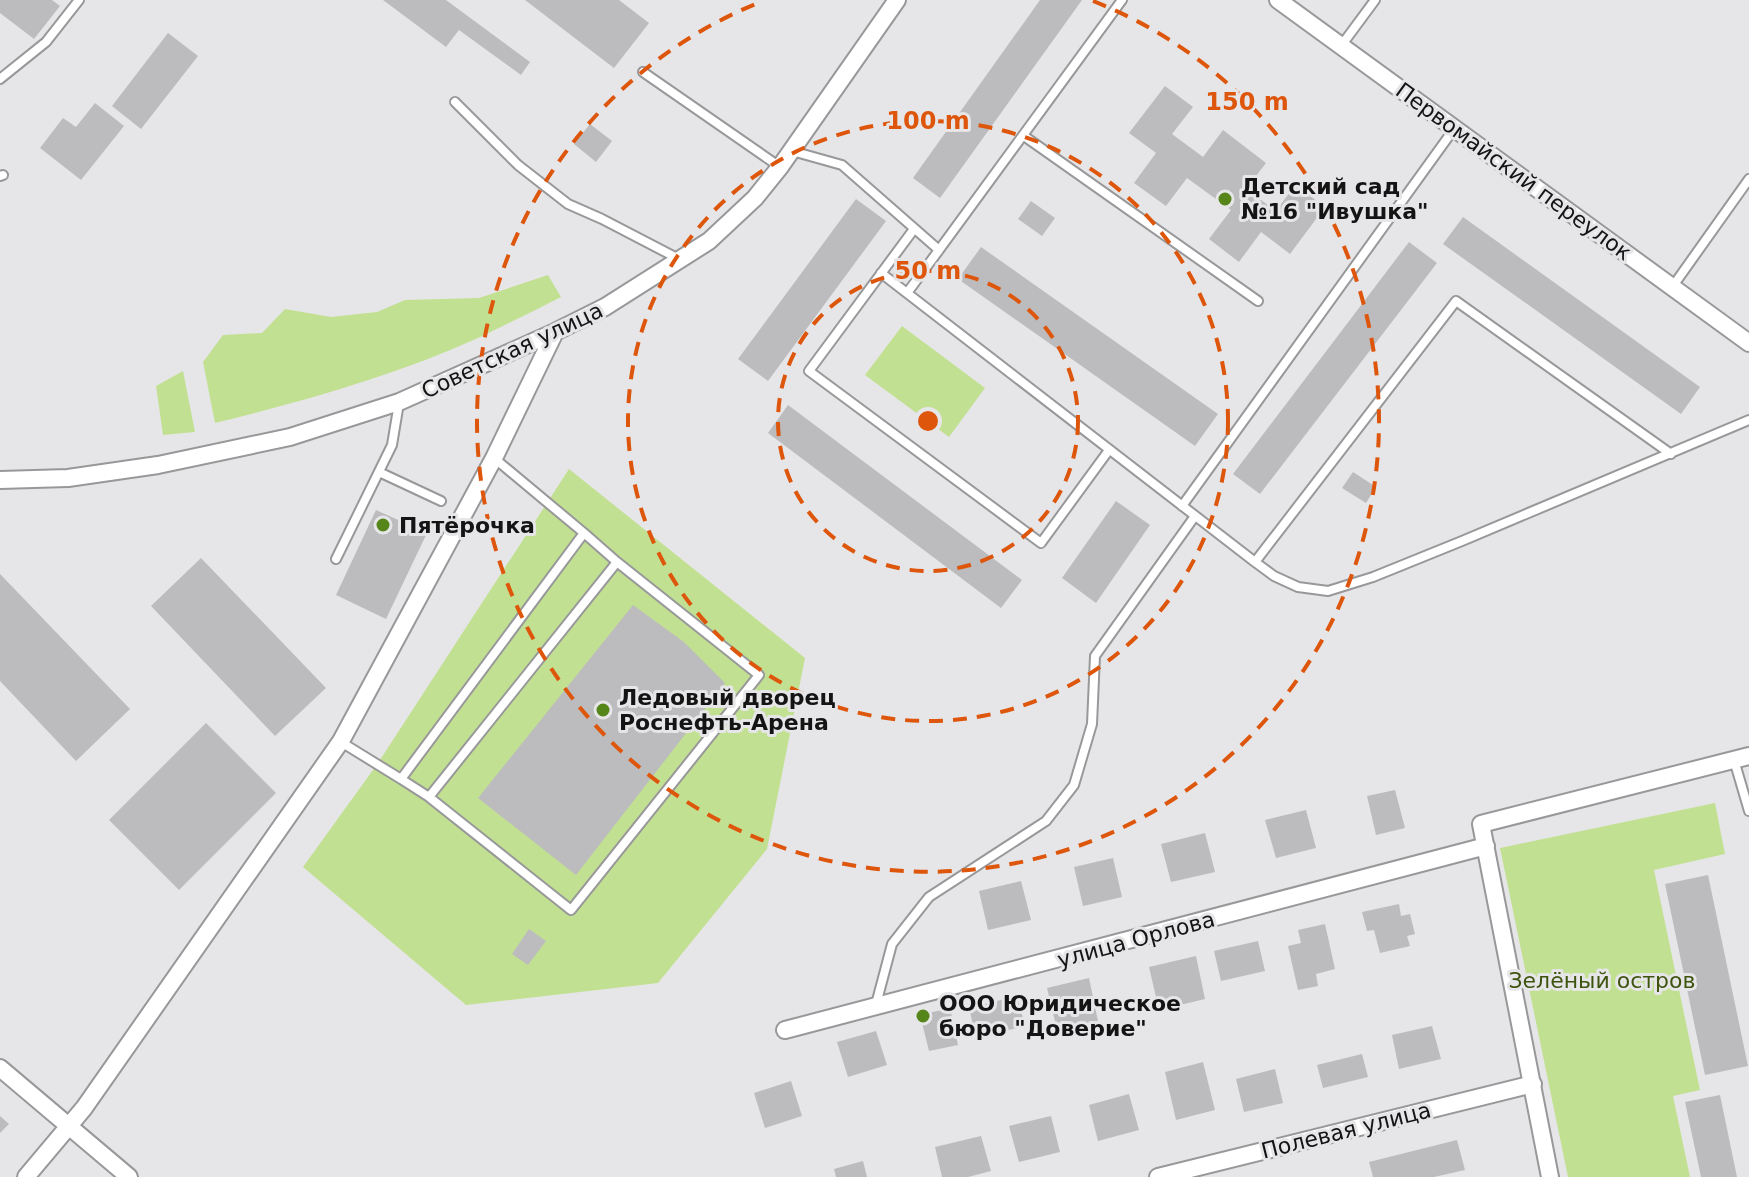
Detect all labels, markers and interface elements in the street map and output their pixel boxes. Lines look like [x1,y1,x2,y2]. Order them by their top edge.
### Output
street label: Первомайский переулок [1391,78,1636,265]
text: 150 m [1205,88,1289,116]
text: 100 m [886,107,970,135]
place label: Детский сад №16 "Ивушка" [1241,174,1428,224]
marker: Детский сад №16 "Ивушка" [1216,190,1234,208]
text: 50 m [895,257,961,285]
street label: Советская улица [418,297,607,403]
centre of rings [914,407,942,435]
place label: Пятёрочка [399,513,535,538]
marker: Пятёрочка [374,516,392,534]
place label: Ледовый дворец Роснефть-Арена [619,685,836,735]
marker: Ледовый дворец Роснефть-Арена [594,701,612,719]
street label: улица Орлова [1055,906,1218,973]
park label: Зелёный остров [1508,968,1696,993]
place label: ООО Юридическое бюро "Доверие" [939,991,1181,1041]
marker: ООО Юридическое бюро "Доверие" [914,1007,932,1025]
street label: Полевая улица [1259,1097,1434,1164]

